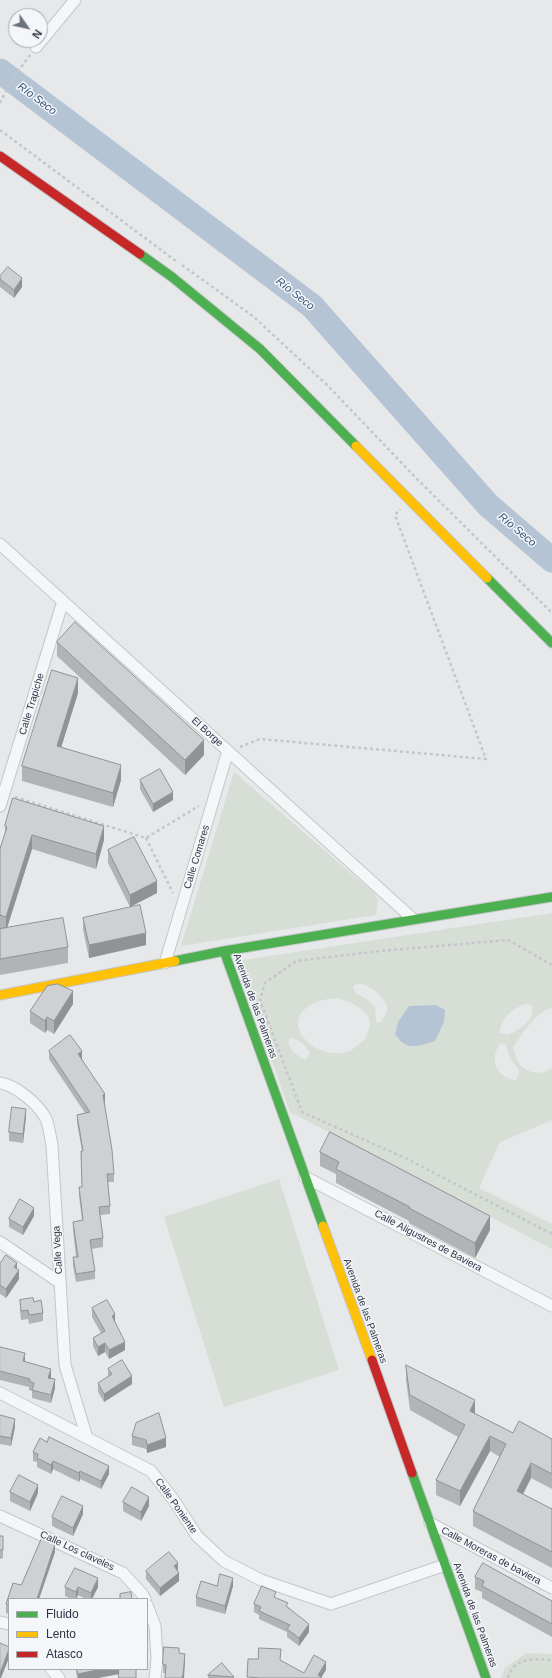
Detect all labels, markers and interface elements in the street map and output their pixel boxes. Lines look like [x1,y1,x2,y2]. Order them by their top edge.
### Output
north arrow [8,8,48,48]
text: N [30,27,44,41]
water label: Río Seco [15,80,59,118]
water label: Río Seco [273,275,317,313]
water label: Río Seco [495,510,539,550]
street label: Calle Trapiche [17,672,47,736]
street label: El Borge [189,715,225,749]
street label: Calle Comares [182,824,212,890]
street label: Avenida de las Palmeras [230,952,280,1060]
street label: Calle Aligustres de Baviera [372,1208,484,1274]
street label: Calle Vega [51,1226,65,1274]
street label: Avenida de las Palmeras [340,1257,390,1365]
street label: Calle Poniente [152,1476,200,1536]
street label: Calle Moreras de baviera [439,1524,543,1588]
street label: Calle Los claveles [38,1529,116,1573]
street label: Avenida de las Palmeras [450,1561,500,1669]
legend [8,1598,148,1670]
text: Fluido [46,1607,79,1621]
text: Lento [46,1627,76,1641]
text: Atasco [46,1647,83,1661]

